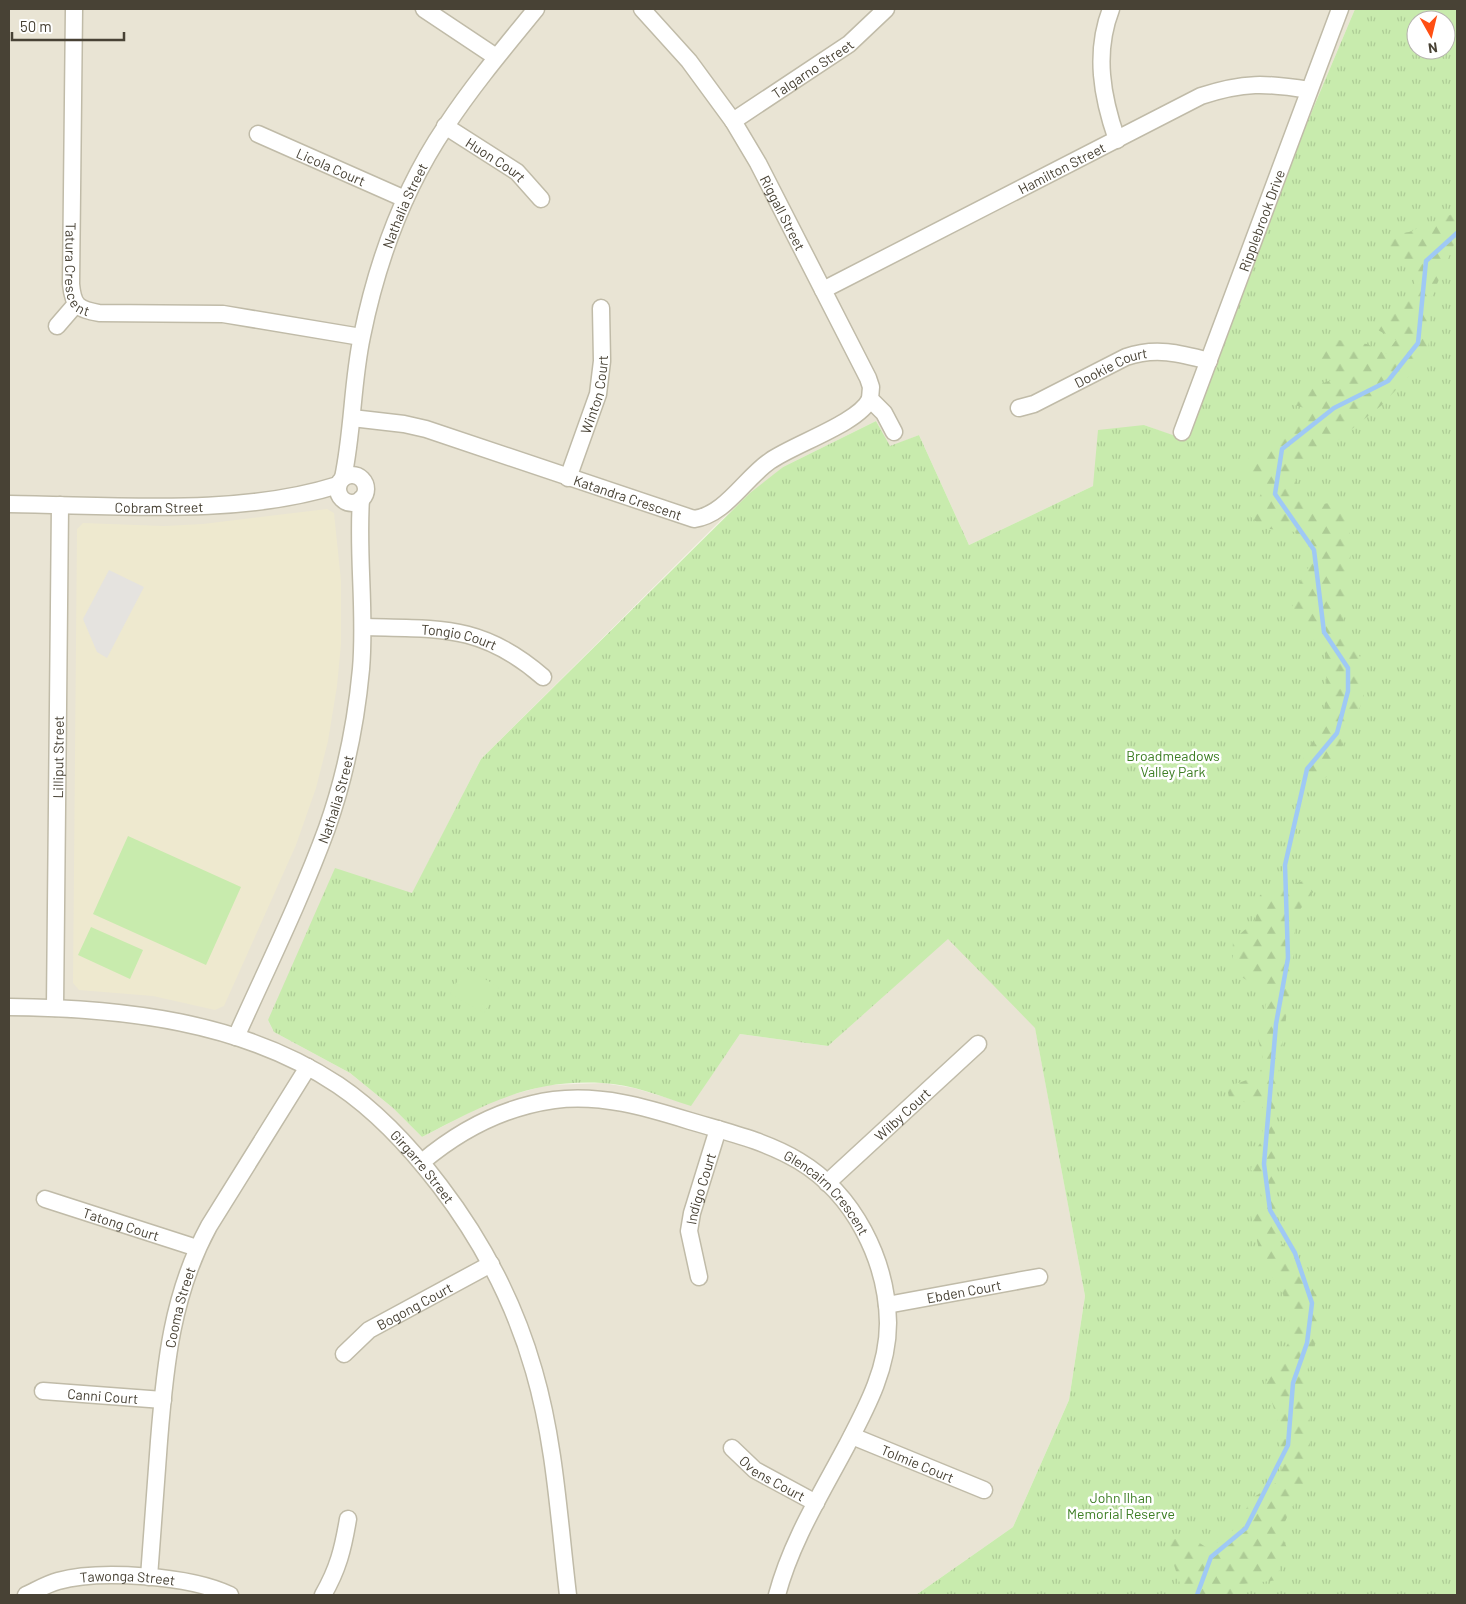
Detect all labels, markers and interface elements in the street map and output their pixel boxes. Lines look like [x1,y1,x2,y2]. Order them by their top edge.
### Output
scale bar [12,10,125,42]
north arrow [1406,10,1456,60]
text: 50 m [20,17,52,35]
street label: Talgarno Street [768,36,857,102]
text: N [1427,39,1439,57]
street label: Huon Court [463,133,530,185]
street label: Hamilton Street [1015,138,1108,197]
street label: Licola Court [294,144,368,189]
street label: Nathalia Street [378,160,430,250]
street label: Ripplebrook Drive [1234,167,1288,274]
street label: Riggall Street [757,172,810,253]
street label: Tatura Crescent [62,222,92,319]
street label: Dookie Court [1071,344,1148,391]
street label: Winton Court [576,355,611,436]
street label: Katandra Crescent [572,471,684,523]
street label: Cobram Street [114,498,204,516]
street label: Tongio Court [421,620,500,653]
street label: Lilliput Street [49,715,66,799]
park label: Broadmeadows Valley Park [1126,747,1220,780]
street label: Nathalia Street [314,753,356,846]
street label: Wilby Court [871,1084,934,1144]
street label: Girgarre Street [387,1126,458,1206]
street label: Glencairn Crescent [781,1146,873,1238]
street label: Indigo Court [682,1150,719,1226]
street label: Tatong Court [81,1203,161,1244]
street label: Cooma Street [161,1264,198,1349]
street label: Ebden Court [925,1276,1002,1306]
street label: Bogong Court [373,1278,455,1333]
street label: Canni Court [67,1384,139,1407]
street label: Tolmie Court [879,1440,957,1485]
street label: Ovens Court [736,1452,808,1504]
park label: John Ilhan Memorial Reserve [1067,1489,1175,1522]
street label: Tawonga Street [79,1567,176,1588]

